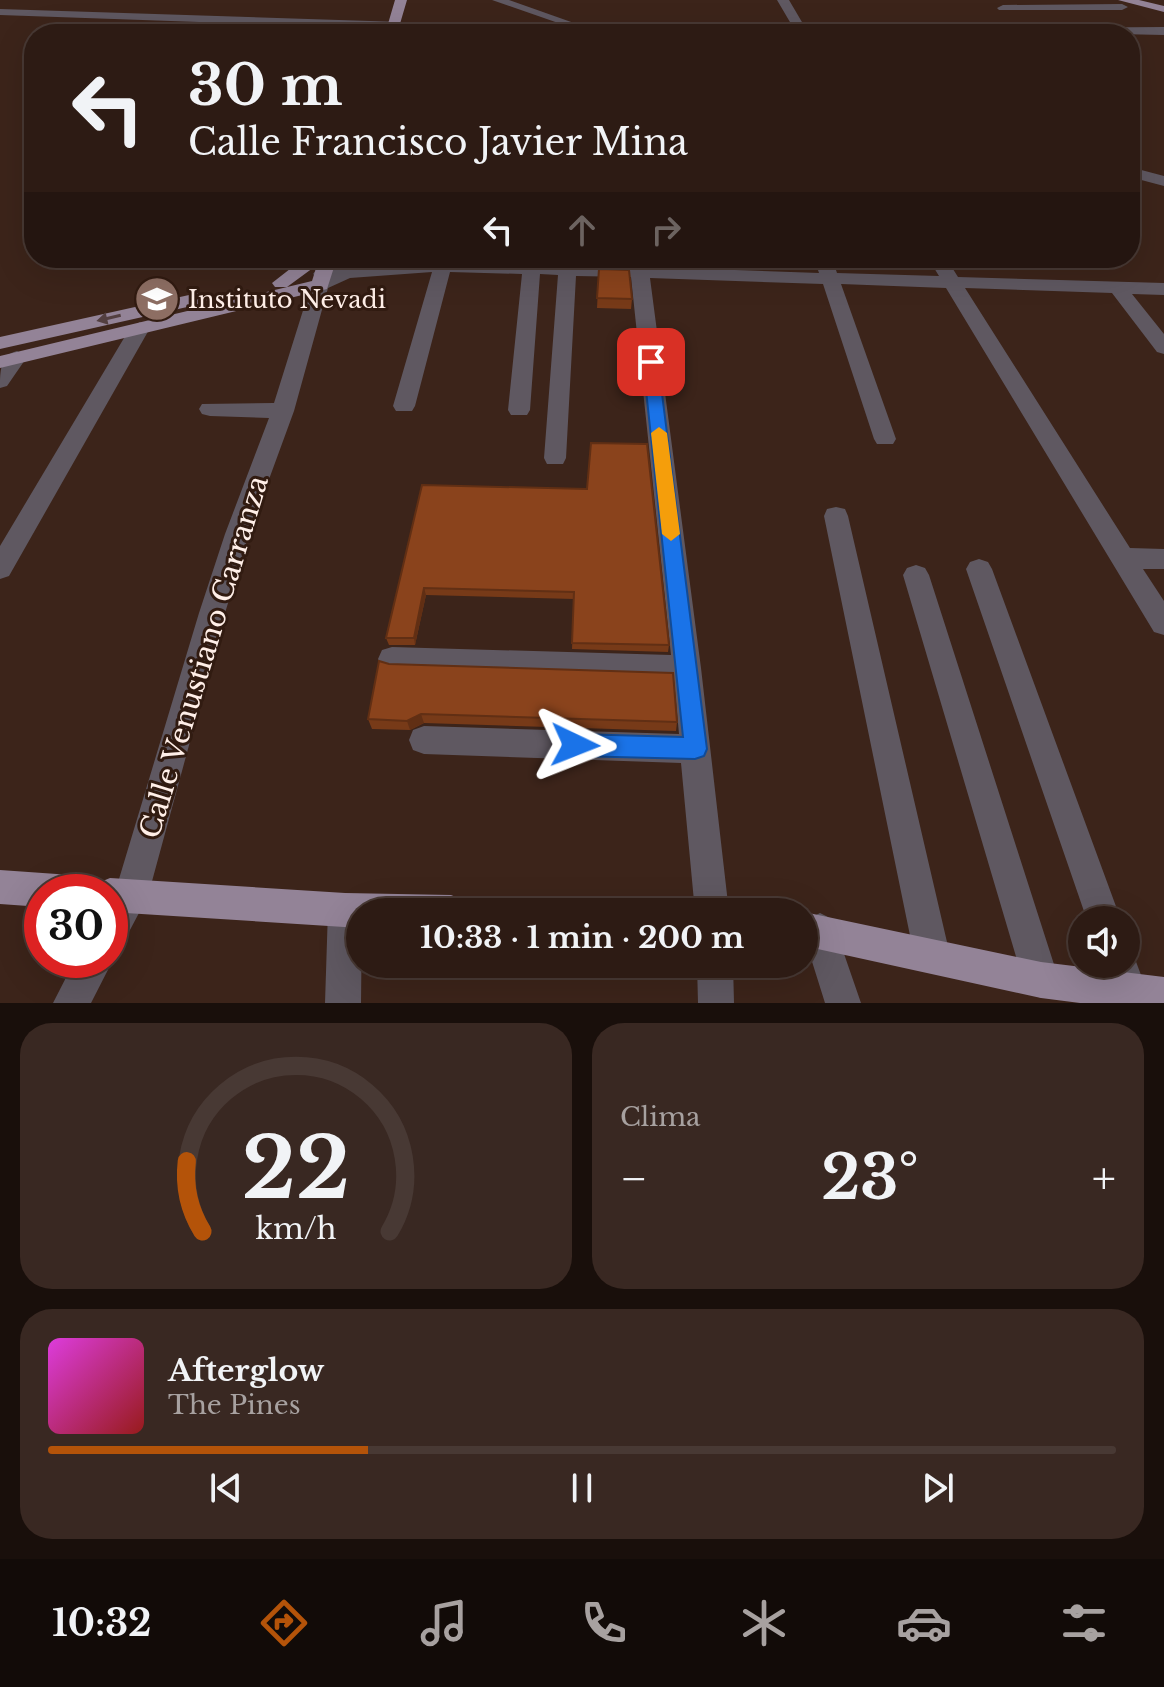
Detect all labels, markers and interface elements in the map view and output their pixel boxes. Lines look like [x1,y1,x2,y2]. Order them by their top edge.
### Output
text: 30 m [188,51,343,120]
icon: left [56,56,160,160]
text: Calle Francisco Javier Mina [188,120,688,165]
icon: left [476,208,520,252]
icon: ahead [560,208,604,252]
icon: right [644,208,688,252]
school or university icon: Instituto Nevadi [133,275,181,323]
place label: Instituto Nevadi [188,285,386,314]
one-way arrow [96,312,121,325]
pin [617,328,685,396]
icon: arrive [629,340,673,384]
street label: Calle Venustiano Carranza [132,471,276,843]
position arrow [533,703,617,787]
speed limit sign: 30 [24,874,128,978]
map controls [1068,906,1140,978]
button: sound [1068,906,1140,978]
text: 10:33 · 1 min · 200 m [420,919,744,956]
text: Clima [620,1101,700,1133]
text: 22 [242,1117,350,1220]
text: 23° [821,1141,919,1215]
text: − [620,1151,648,1206]
text: + [1092,1151,1116,1206]
text: km/h [255,1211,337,1247]
text: Afterglow [168,1352,324,1389]
text: The Pines [168,1389,300,1421]
icon: previous [204,1466,248,1510]
icon: pause [560,1466,604,1510]
icon: next [916,1466,960,1510]
icon: directions [256,1595,312,1651]
icon: music [416,1595,472,1651]
icon: phone [576,1595,632,1651]
icon: climate [736,1595,792,1651]
icon: car [896,1595,952,1651]
icon: filters [1056,1595,1112,1651]
text: 10:32 [52,1601,152,1646]

